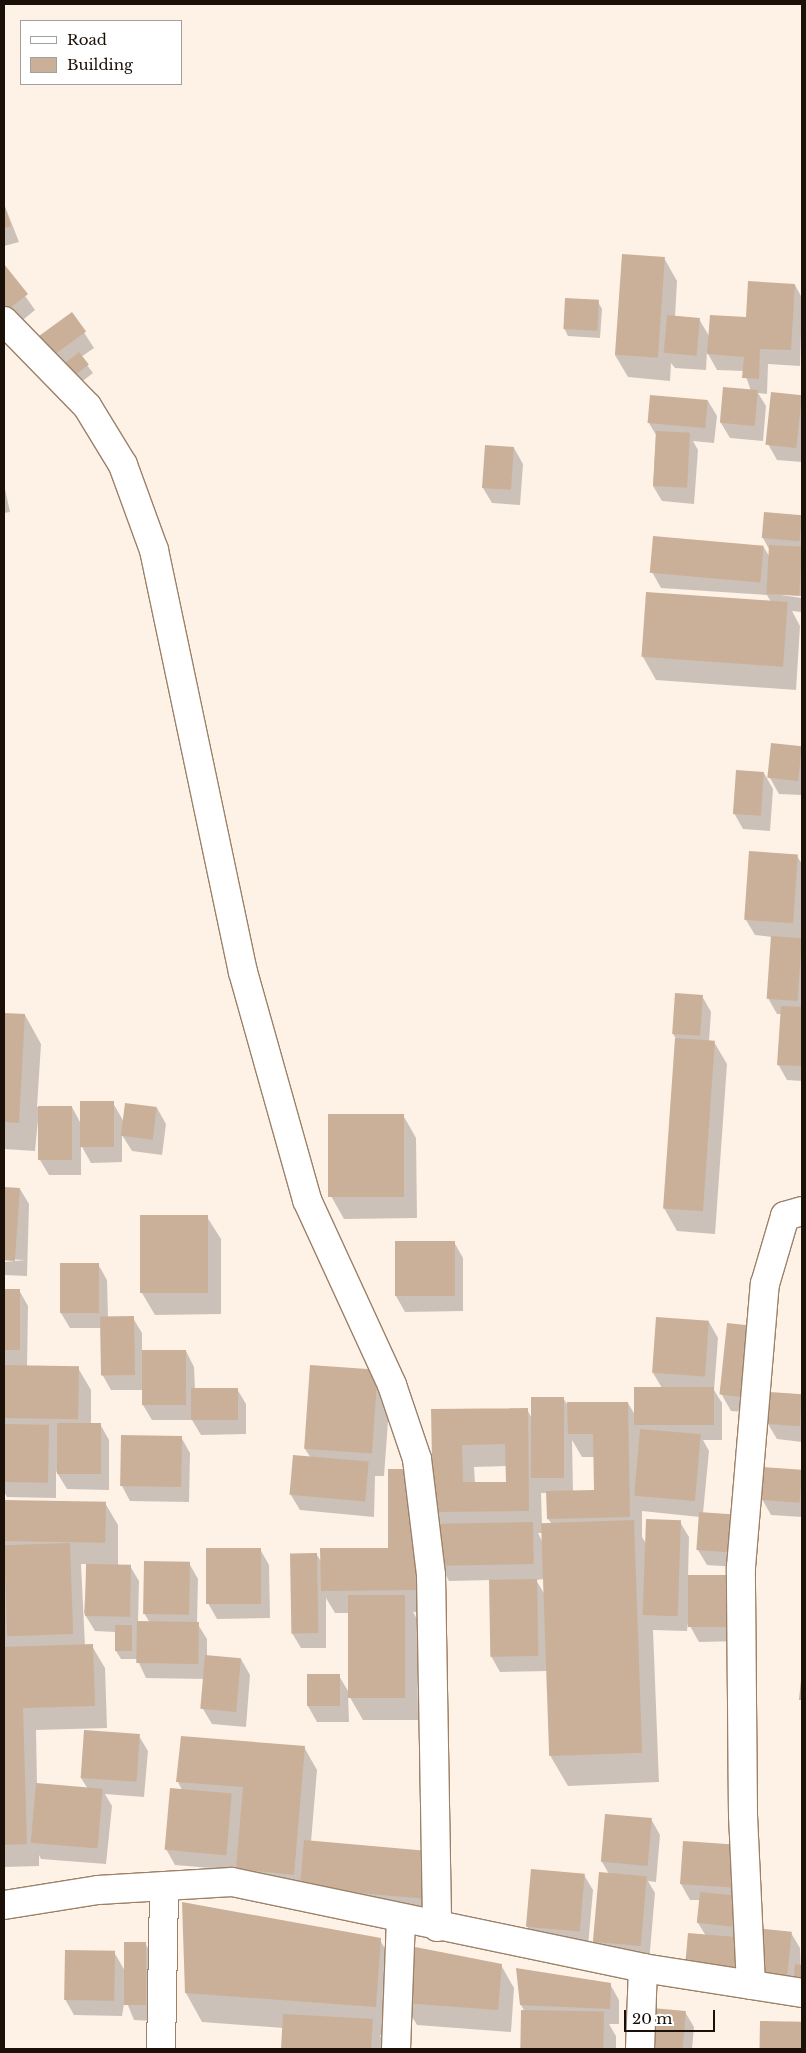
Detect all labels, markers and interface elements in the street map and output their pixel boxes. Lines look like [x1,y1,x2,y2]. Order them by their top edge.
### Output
legend [20,20,182,85]
text: Road [67,30,107,49]
text: Building [67,55,133,74]
scale bar [626,2000,717,2032]
text: 20 m [632,2009,672,2028]

